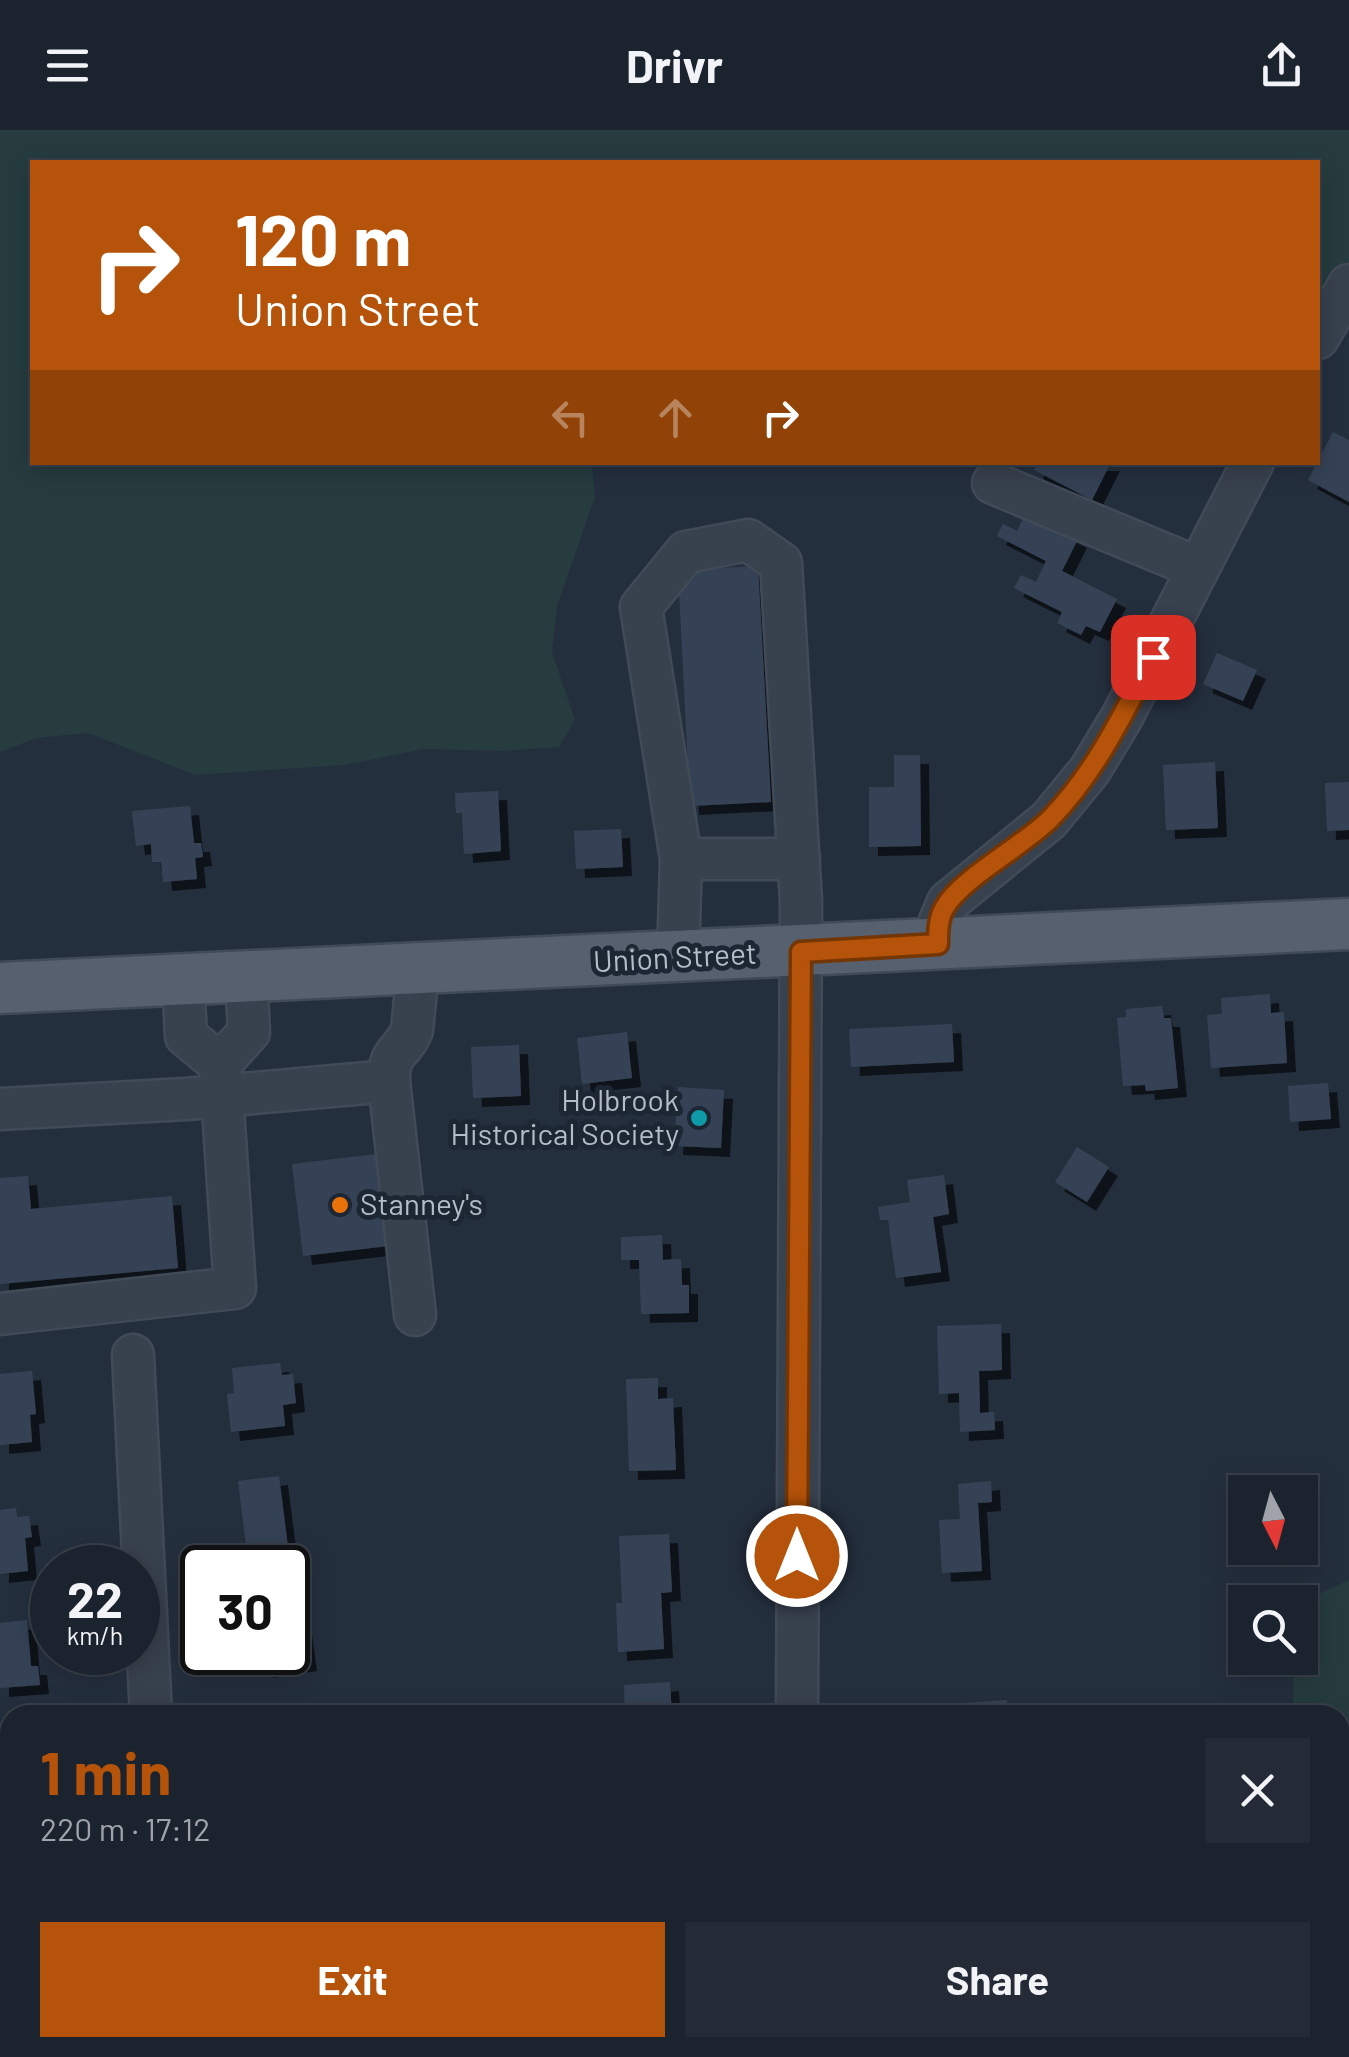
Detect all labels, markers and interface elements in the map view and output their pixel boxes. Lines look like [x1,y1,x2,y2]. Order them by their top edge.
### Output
icon: menu [40,38,95,93]
text: Drivr [626,38,723,92]
icon: share [1254,38,1309,93]
text: 120 m [235,196,411,280]
icon: right [70,200,200,330]
text: Union Street [235,281,481,335]
icon: left [543,390,598,445]
icon: ahead [648,390,703,445]
icon: right [753,390,808,445]
pin [1111,615,1196,700]
icon: arrive [1126,630,1181,685]
street label: Union Street [592,934,758,978]
place label: Holbrook Historical Society [450,1081,679,1151]
marker: Holbrook Historical Society [688,1107,710,1129]
place label: Stanney's [360,1185,483,1221]
marker: Stanney's [329,1194,351,1216]
north arrow [1228,1475,1318,1565]
map controls [1228,1475,1318,1675]
position arrow [745,1504,849,1608]
speed limit sign: 30 [180,1545,310,1675]
text: 22 [67,1568,123,1628]
button: search [1228,1585,1318,1675]
text: km/h [67,1620,123,1650]
text: 1 min [40,1735,171,1807]
button: close [1205,1738,1310,1843]
text: 220 m · 17:12 [40,1809,210,1847]
button: Exit [40,1922,665,2037]
button: Share [685,1922,1310,2037]

